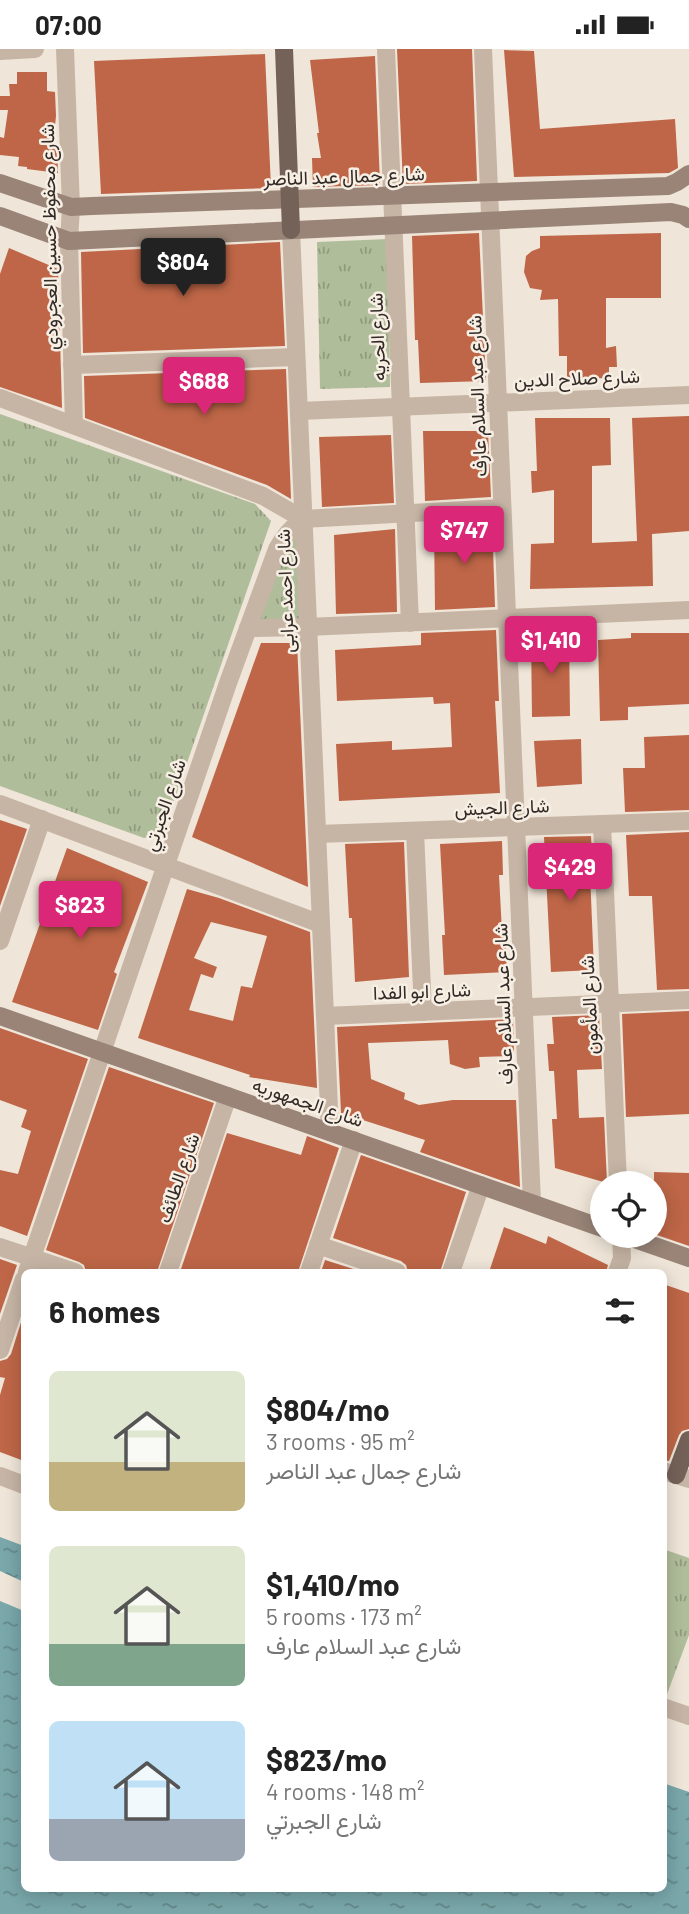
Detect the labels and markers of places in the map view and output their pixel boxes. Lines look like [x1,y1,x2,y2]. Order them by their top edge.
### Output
pin: $804 [142,239,224,298]
pin: $688 [163,357,245,417]
pin: $747 [423,507,505,566]
pin: $1,410 [494,617,608,676]
pin: $429 [529,843,611,903]
pin: $823 [39,881,121,941]

